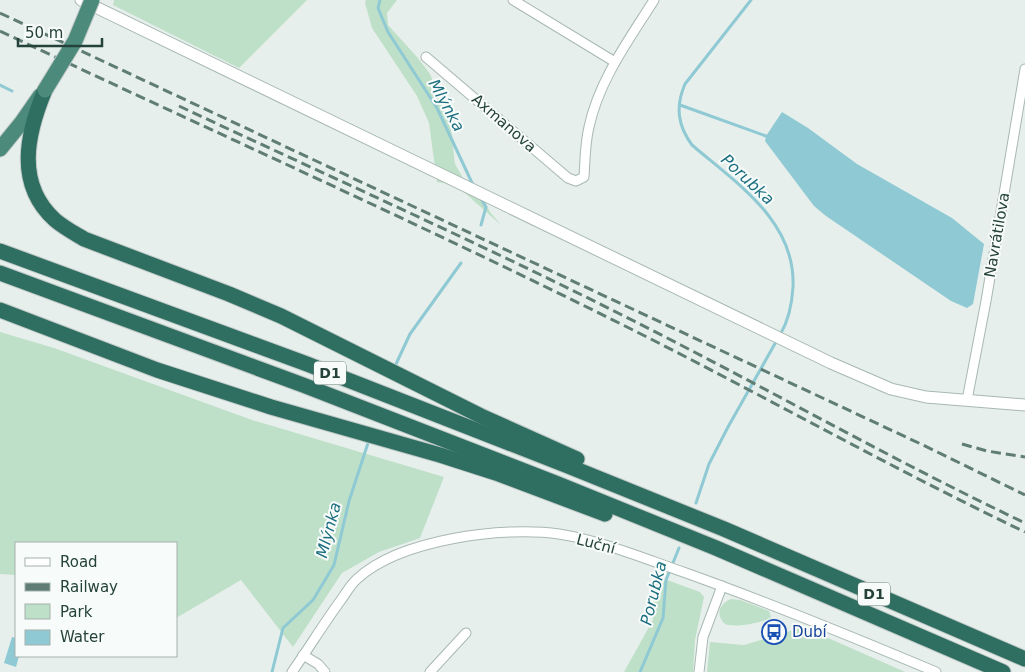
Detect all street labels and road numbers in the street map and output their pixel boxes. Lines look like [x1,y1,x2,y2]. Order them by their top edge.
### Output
street label: Axmanova [468,90,540,156]
street label: Navrátilova [981,191,1013,279]
road number: D1 [314,362,346,384]
street label: Luční [575,530,618,558]
road number: D1 [858,582,890,606]

